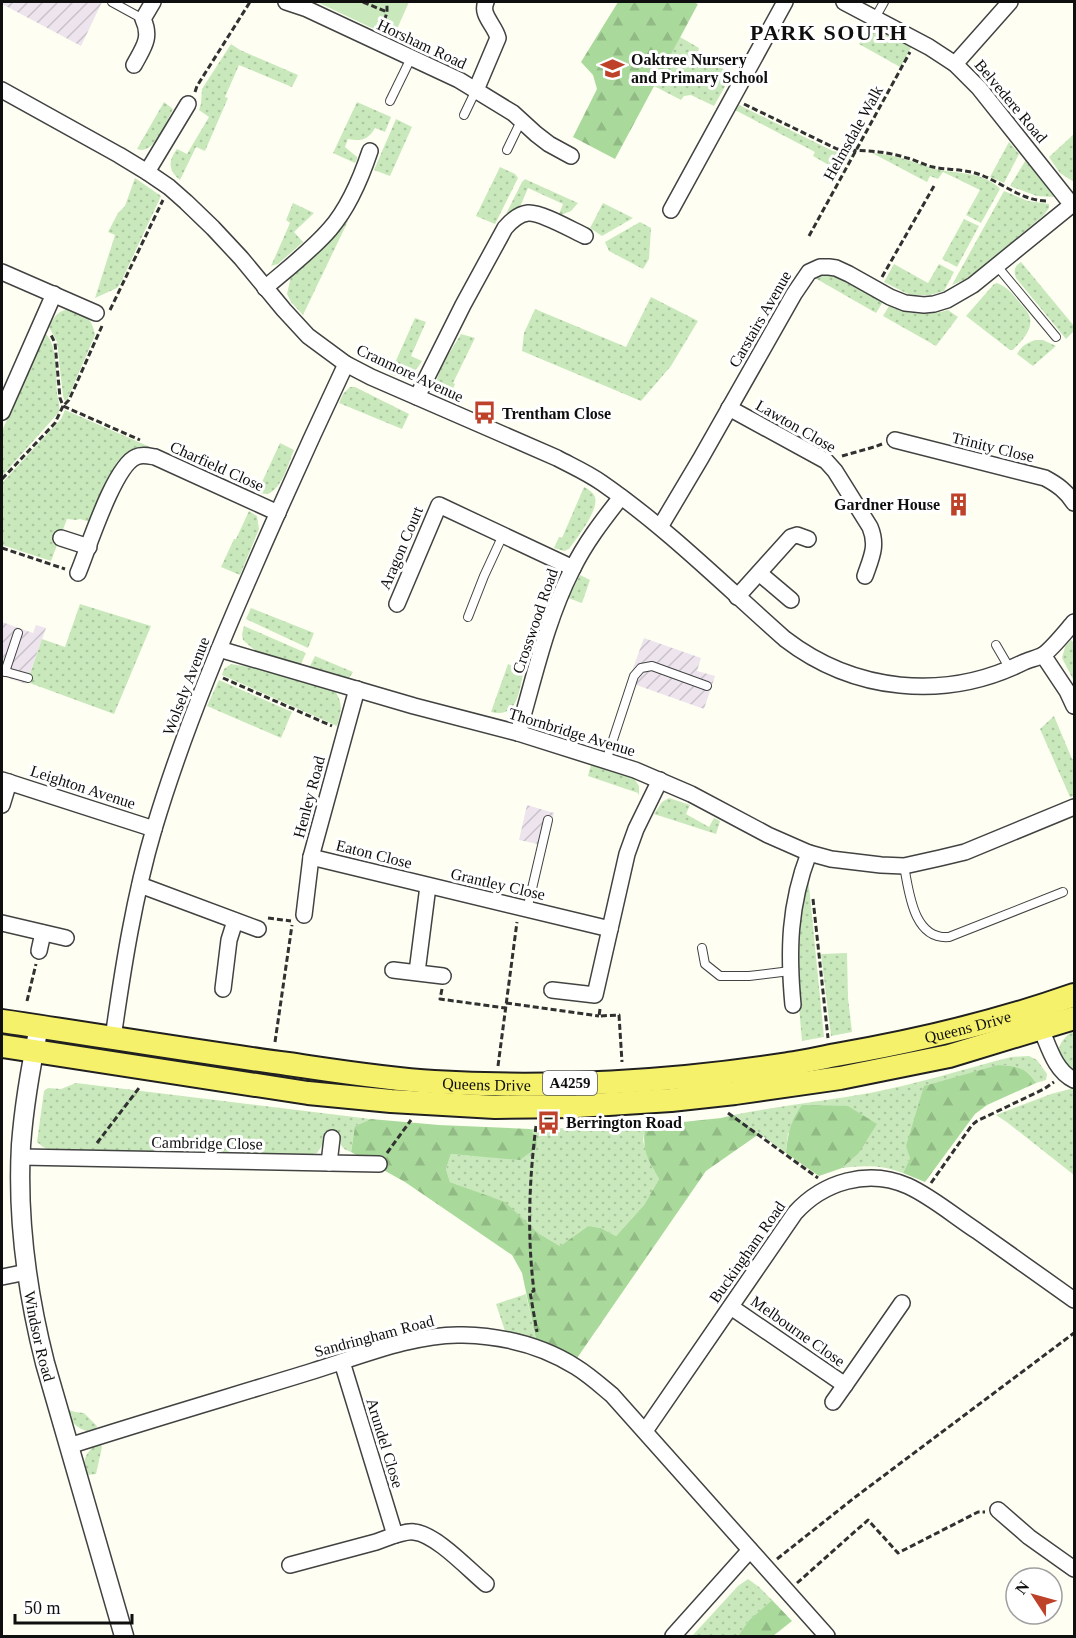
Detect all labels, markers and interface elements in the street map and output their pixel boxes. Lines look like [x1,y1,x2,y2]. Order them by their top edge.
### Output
street label: Horsham Road [375,16,469,72]
district label: PARK SOUTH [750,20,908,45]
place label: Oaktree Nursery and Primary School [631,51,768,87]
school or university icon: Oaktree Nursery and Primary School [600,55,626,81]
street label: Belvedere Road [972,56,1050,146]
street label: Helmsdale Walk [820,83,886,183]
street label: Carstairs Avenue [725,268,795,370]
street label: Cranmore Avenue [354,341,466,405]
street label: Lawton Close [753,396,839,456]
bus stop icon: Trentham Close [471,400,497,426]
place label: Trentham Close [502,405,611,422]
street label: Trinity Close [950,429,1036,466]
street label: Charfield Close [167,438,267,494]
building icon: Gardner House [945,491,971,517]
place label: Gardner House [834,496,940,513]
street label: Aragon Court [376,503,427,592]
street label: Crosswood Road [509,566,561,676]
street label: Wolsely Avenue [159,635,213,738]
street label: Thornbridge Avenue [506,705,637,760]
street label: Henley Road [290,754,329,840]
street label: Leighton Avenue [28,762,138,813]
street label: Eaton Close [334,836,414,872]
street label: Grantley Close [449,865,547,904]
street label: Queens Drive [923,1007,1013,1046]
road number: A4259 [543,1071,597,1095]
street label: Queens Drive [442,1074,531,1093]
bus stop icon: Berrington Road [535,1109,561,1135]
place label: Berrington Road [566,1114,682,1132]
street label: Cambridge Close [151,1134,263,1153]
street label: Buckingham Road [706,1198,789,1306]
street label: Windsor Road [21,1289,58,1383]
street label: Melbourne Close [748,1292,848,1370]
street label: Sandringham Road [312,1312,436,1361]
street label: Arundel Close [363,1396,407,1490]
north arrow [1004,1566,1064,1626]
text: N [1012,1577,1033,1597]
scale bar [15,1587,132,1625]
text: 50 m [24,1598,61,1618]

